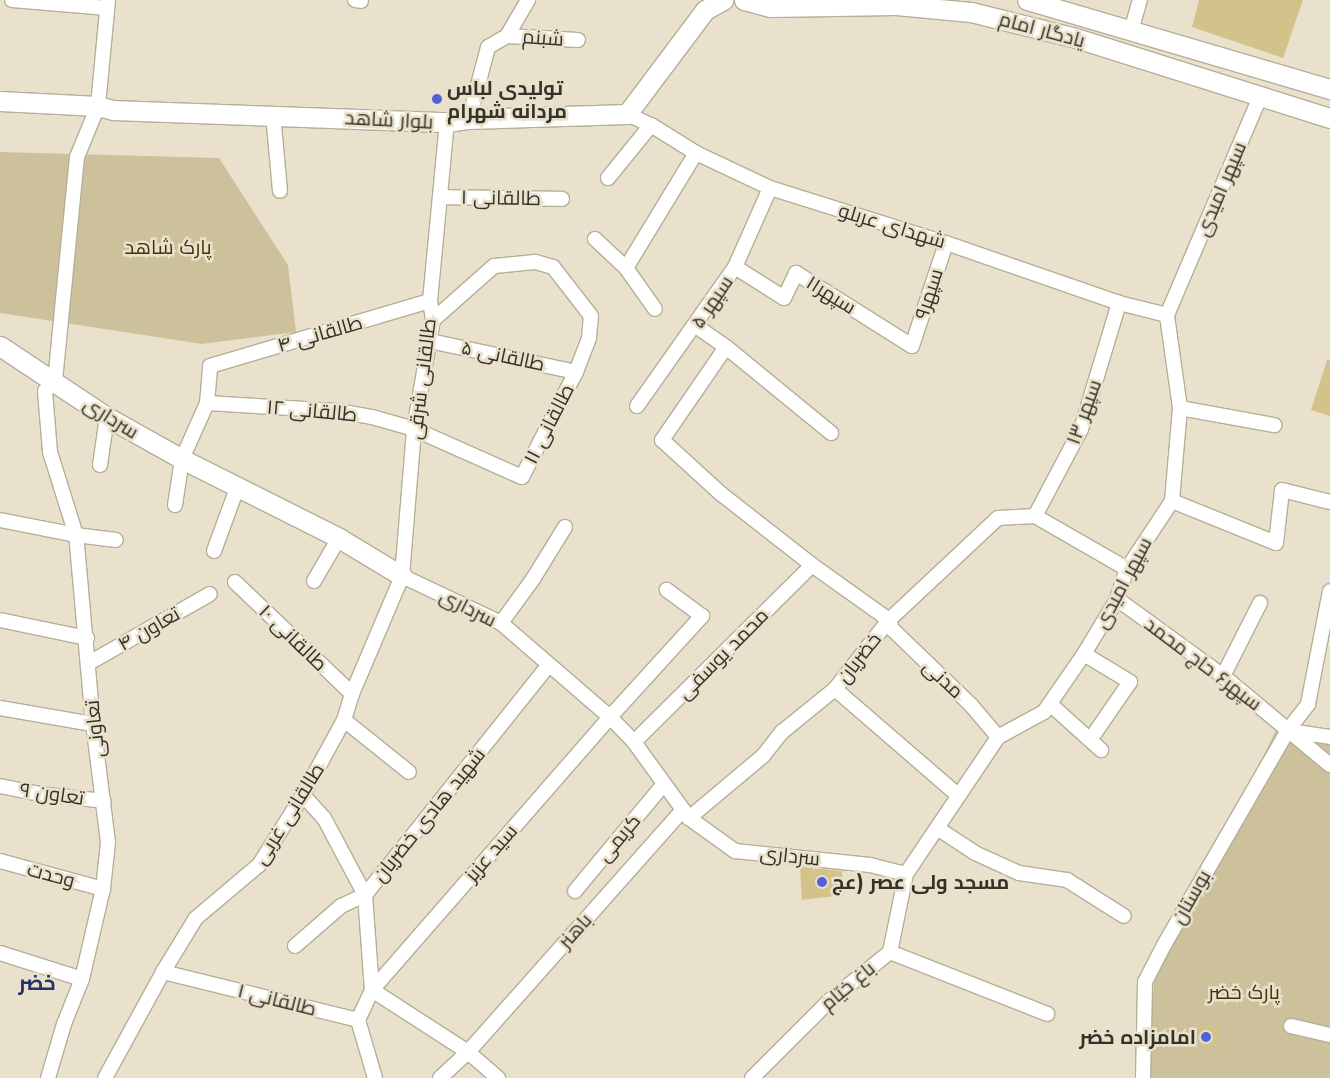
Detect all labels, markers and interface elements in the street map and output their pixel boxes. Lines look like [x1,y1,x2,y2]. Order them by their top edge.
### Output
street label: یادگار امام [996,7,1088,53]
street label: شبنم [521,25,565,51]
place label: تولیدی لباس مردانه شهرام [447,76,567,123]
marker: تولیدی لباس مردانه شهرام [431,93,443,105]
street label: بلوار شاهد [344,106,434,134]
street label: سپهر امیدی [1190,138,1252,240]
street label: طالقانی ۱ [461,185,541,211]
street label: شهدای عربلو [836,198,948,254]
park label: پارک شاهد [124,235,212,259]
street label: سپهر۹ [910,266,948,322]
street label: سپهر ۵ [686,271,738,333]
street label: سپهر۱۱ [802,271,860,319]
street label: طالقانی ۴ [275,310,365,358]
street label: طالقانی شرقی [403,317,441,441]
street label: طالقانی ۵ [459,335,547,377]
street label: سپهر ۱۳ [1061,376,1107,448]
street label: طالقانی ۱۱ [519,380,579,468]
street label: سرداری [79,392,143,444]
street label: طالقانی ۱۲ [266,395,358,427]
street label: سپهر امیدی [1089,533,1157,633]
street label: سرداری [436,584,500,632]
street label: طالقانی ۱۰ [254,600,332,676]
street label: تعاون ۴ [114,602,184,656]
street label: محمد یوسفی [672,603,774,705]
street label: سپهر۶ حاج محمد [1140,612,1266,716]
street label: خضریان [832,628,886,688]
street label: مدنی [918,654,968,704]
street label: تعاونی [80,699,110,759]
street label: شهید هادی خضریان [368,743,490,887]
street label: طالقانی غربی [248,759,330,869]
street label: تعاون ۹ [18,778,86,810]
street label: کریمی [592,809,646,867]
street label: سید عزیز [460,819,522,887]
street label: سرداری [759,841,821,871]
street label: وحدت [24,857,78,893]
street label: بوستان [1166,866,1216,928]
place label: مسجد ولی عصر (عج [832,870,1009,894]
marker: مسجد ولی عصر (عج [816,876,828,888]
street label: باهنر [553,908,597,954]
street label: باغ خیّام [816,956,880,1016]
district label: خضر [18,970,56,996]
street label: طالقانی ۱ [235,979,319,1021]
park label: پارک خضر [1208,980,1280,1004]
place label: امامزاده خضر [1079,1025,1196,1049]
marker: امامزاده خضر [1200,1031,1212,1043]

